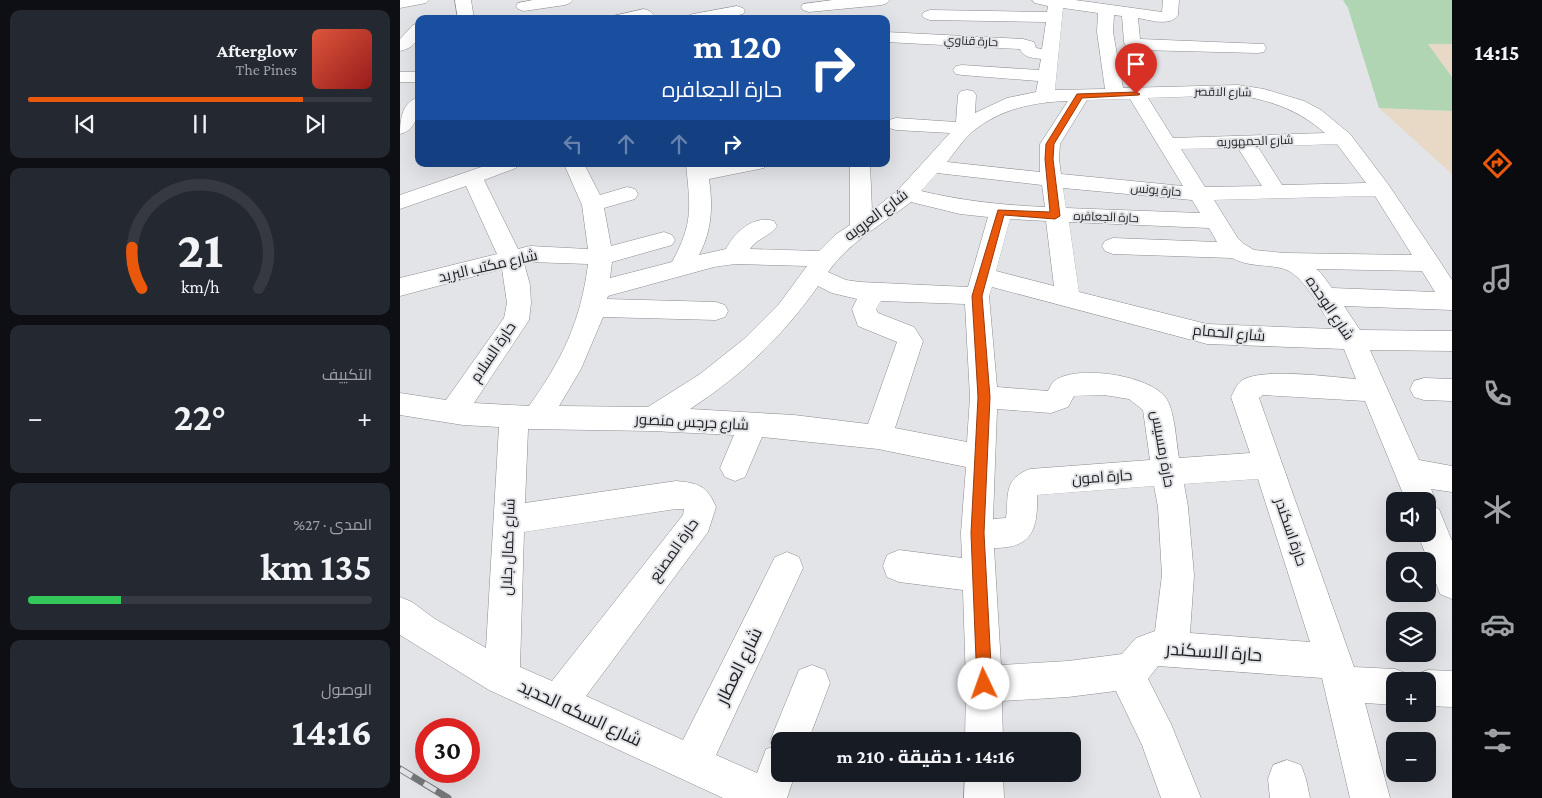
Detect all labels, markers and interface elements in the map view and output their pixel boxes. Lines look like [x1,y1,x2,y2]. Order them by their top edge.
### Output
text: 120 m [693,27,782,66]
street label: حارة قناوي [943,33,998,52]
icon: right [800,35,865,100]
text: Afterglow [217,40,297,61]
text: 14:15 [1474,40,1520,65]
pin [1115,43,1157,94]
icon: arrive [1122,50,1150,78]
text: The Pines [236,61,297,78]
text: حارة الجعافره [662,77,782,102]
street label: شارع الاقصر [1193,84,1252,100]
icon: previous [71,110,99,138]
icon: pause [186,110,214,138]
icon: next [301,110,329,138]
icon: left [559,130,587,158]
icon: ahead [612,130,640,158]
icon: ahead [665,130,693,158]
icon: right [718,130,746,158]
street label: شارع الجمهوريه [1217,133,1294,150]
icon: directions [1480,146,1515,181]
street label: حارة يونس [1130,181,1182,199]
street label: شارع العروبه [841,186,913,246]
street label: حارة الجعافره [1073,209,1139,225]
text: 21 [177,220,223,278]
street label: شارع مكتب البريد [437,247,540,288]
icon: music [1480,261,1515,296]
street label: شارع الوحده [1300,273,1357,345]
text: km/h [181,277,220,297]
street label: حارة السلام [467,319,521,386]
street label: شارع الحمام [1192,322,1266,347]
text: التكييف [322,366,372,383]
icon: phone [1480,376,1515,411]
text: 22° [174,396,226,438]
text: − [28,402,43,433]
text: + [357,402,372,433]
street label: حارة رمسيس [1146,409,1178,489]
street label: شارع جرجس منصور [634,411,749,436]
street label: حارة امون [1071,467,1133,489]
map controls [1386,492,1436,782]
button: sound [1386,492,1436,542]
icon: climate [1480,492,1515,527]
street label: حارة اسكندر [1271,495,1310,568]
street label: شارع كمال جلال [498,498,521,596]
street label: حارة المصنع [646,515,704,586]
text: المدى · 27% [293,516,372,533]
text: 135 km [260,546,372,588]
button: search [1386,552,1436,602]
icon: car [1480,607,1515,642]
button: layers [1386,612,1436,662]
street label: شارع العطار [711,624,768,709]
street label: حارة الاسكندر [1164,639,1263,666]
position arrow [957,657,1009,709]
button: + [1386,672,1436,722]
street label: شارع السكه الحديد [514,676,645,752]
text: الوصول [321,681,372,698]
text: 14:16 [292,711,372,753]
speed limit sign: 30 [415,718,480,783]
icon: filters [1480,723,1515,758]
button: − [1386,732,1436,782]
text: 14:16 · 1 دقيقة · 210 m [837,746,1015,767]

